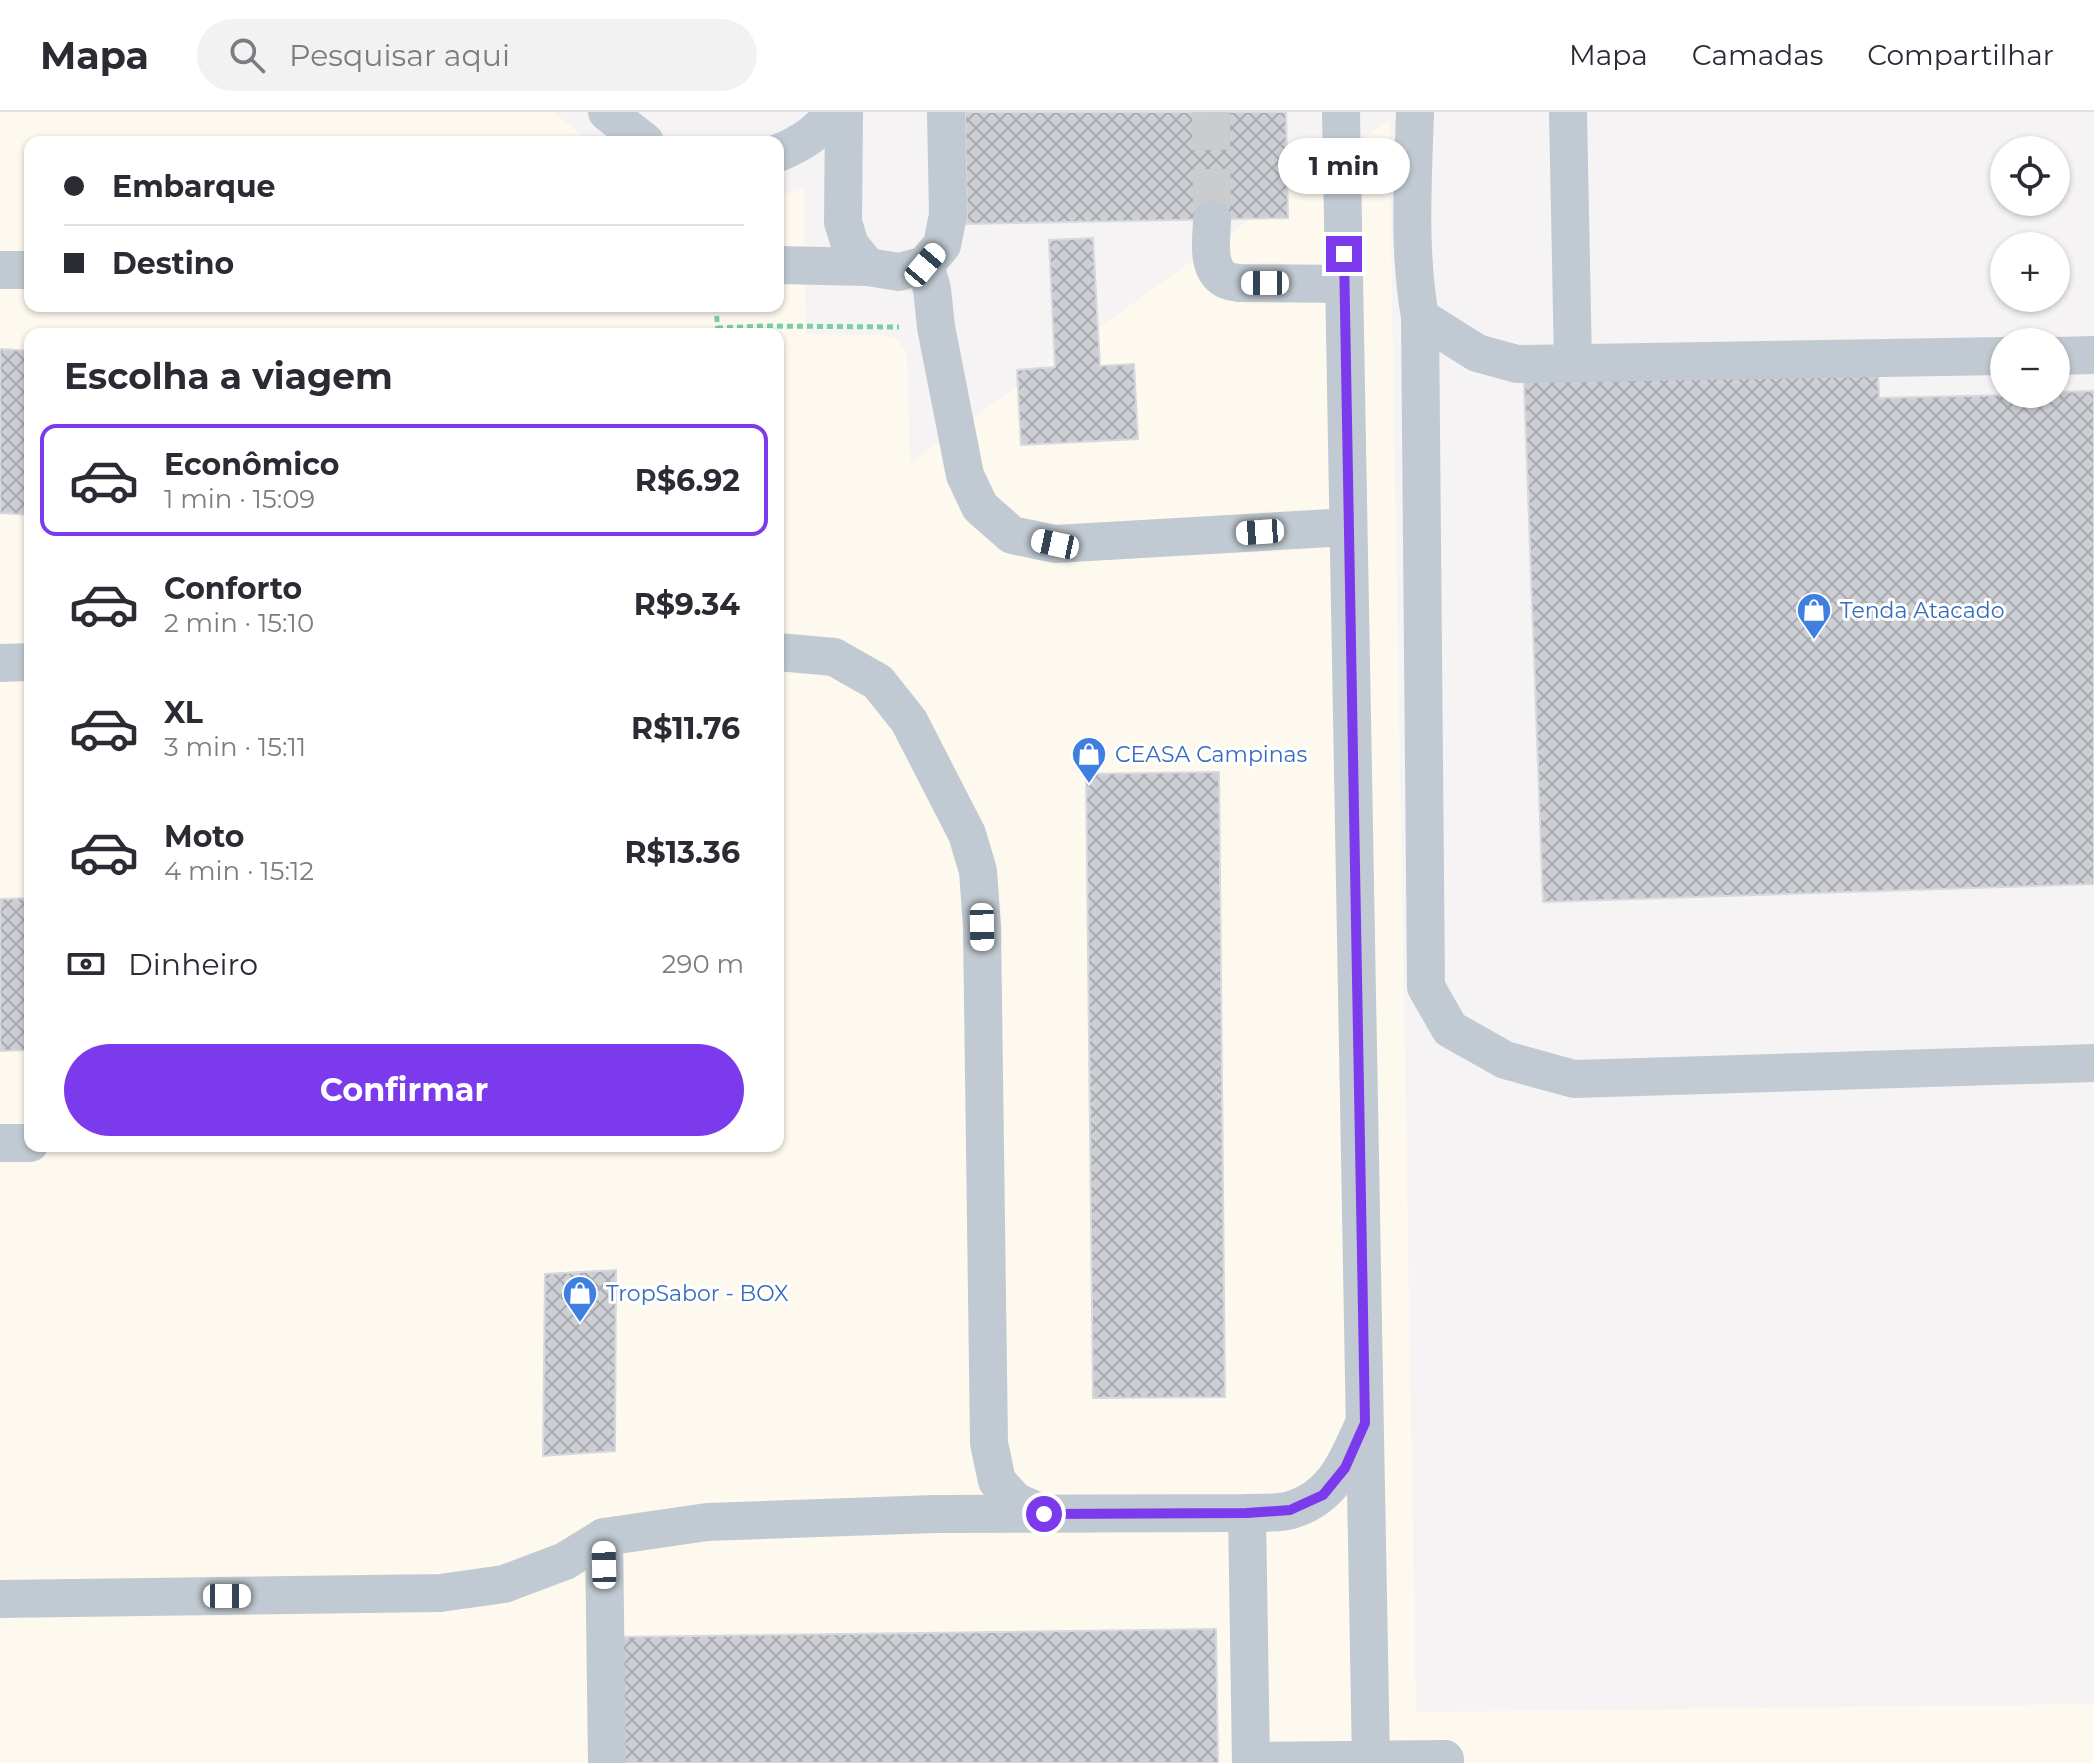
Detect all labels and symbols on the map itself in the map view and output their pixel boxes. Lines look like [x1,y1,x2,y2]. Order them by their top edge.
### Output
callout: 1 min [1278,138,1410,194]
route end [1326,236,1362,272]
car [900,239,950,291]
car [1241,271,1289,295]
car [1235,518,1285,546]
car [1029,527,1081,561]
shop icon: Tenda Atacado [1795,591,1833,641]
place label: Tenda Atacado [1840,597,2004,624]
shop icon: CEASA Campinas [1070,735,1108,785]
place label: CEASA Campinas [1115,741,1308,768]
car [970,903,994,951]
shop icon: TropSabor - BOX [561,1274,599,1324]
place label: TropSabor - BOX [606,1280,789,1307]
route start [1026,1496,1062,1532]
car [592,1541,616,1589]
car [203,1584,251,1608]

